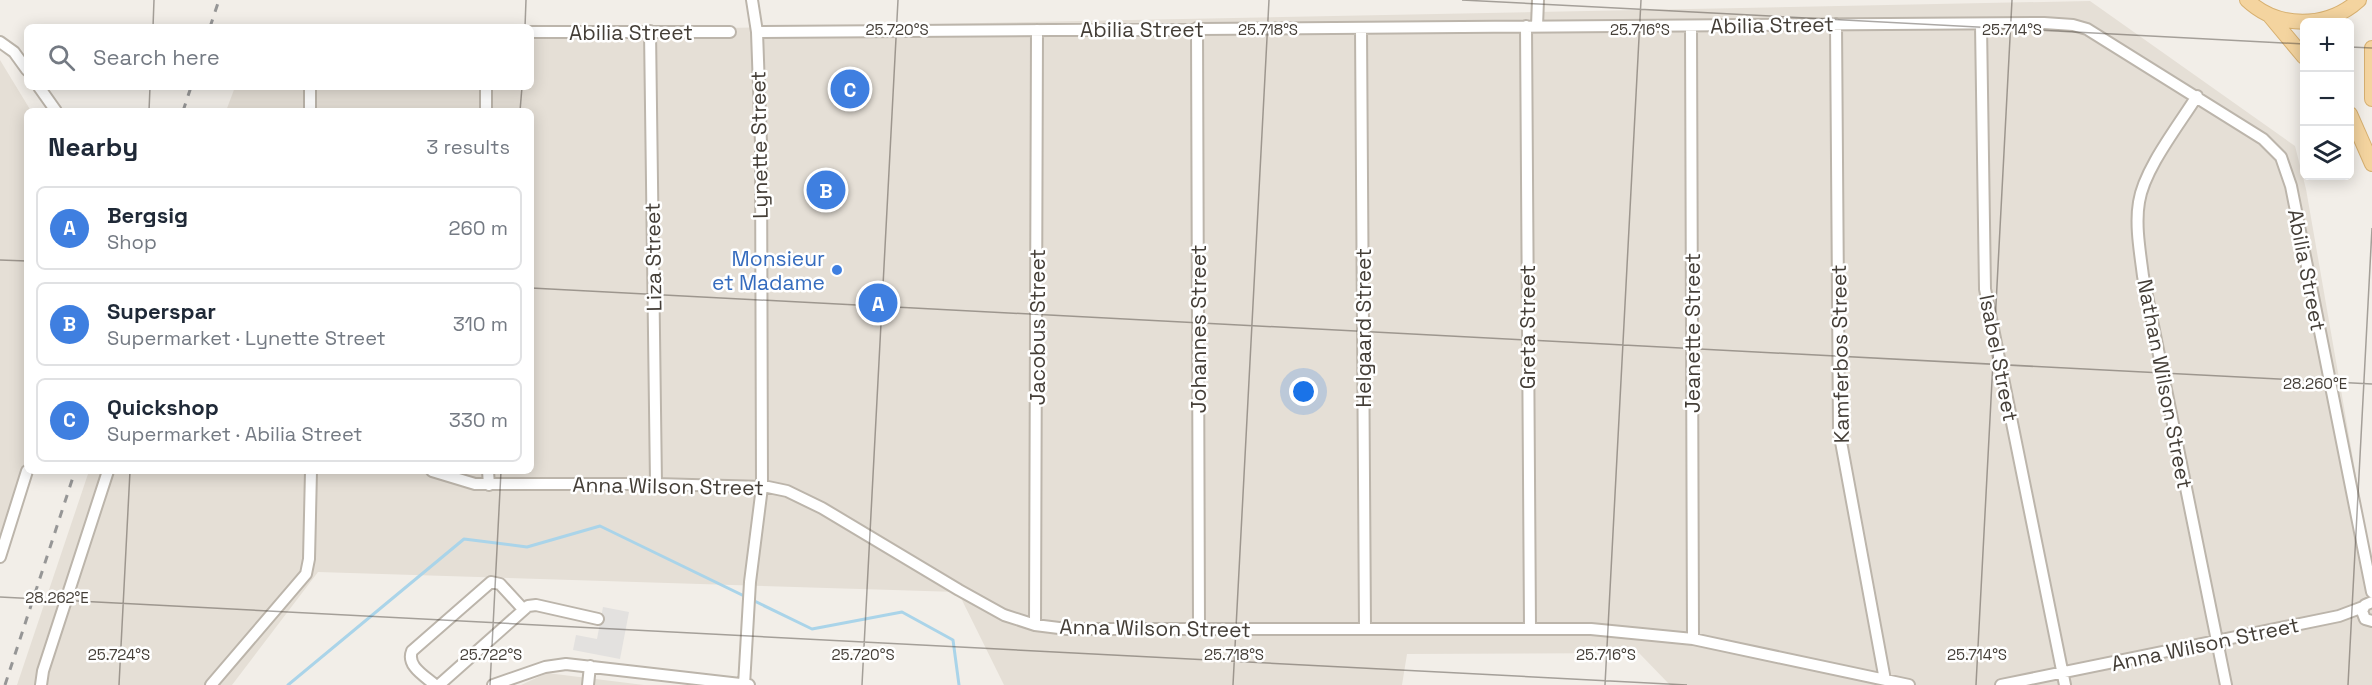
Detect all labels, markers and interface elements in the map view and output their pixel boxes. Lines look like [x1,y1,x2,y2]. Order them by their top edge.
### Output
street label: Abilia Street [1710,10,1834,40]
street label: Abilia Street [1080,16,1204,43]
map controls [2300,18,2354,180]
button: + [2300,18,2354,72]
street label: Abilia Street [569,19,693,46]
text: 25.720°S [865,20,929,39]
text: 25.718°S [1238,20,1298,39]
text: 25.716°S [1610,20,1670,39]
text: 25.714°S [1982,20,2042,39]
search box [24,24,534,90]
icon: search [45,41,78,74]
text: Search here [93,43,220,71]
pin: C [830,66,870,112]
street label: Lynette Street [744,71,774,219]
button: − [2300,72,2354,126]
button: layers [2300,126,2354,180]
text: Nearby [48,130,138,164]
text: 3 results [426,134,510,160]
pin: B [806,168,846,213]
text: Bergsig [107,201,188,229]
street label: Liza Street [639,202,667,312]
street label: Abilia Street [2282,207,2332,333]
text: A [63,215,76,241]
text: 260 m [449,215,508,241]
text: Shop [107,229,157,255]
place label: Monsieur et Madame [712,245,825,296]
street label: Johannes Street [1185,245,1212,413]
street label: Helgaard Street [1350,248,1377,408]
street label: Jacobus Street [1024,249,1051,405]
street label: Jeanette Street [1679,253,1706,413]
marker: Monsieur et Madame [830,263,844,277]
street label: Kamferbos Street [1825,264,1855,444]
street label: Greta Street [1514,265,1541,389]
street label: Nathan Wilson Street [2131,277,2199,491]
pin: A [858,280,898,326]
street label: Isabel Street [1973,292,2025,424]
text: Superspar [107,297,216,325]
text: B [63,311,76,337]
text: 310 m [453,311,508,337]
text: Supermarket · Lynette Street [107,325,386,351]
text: 28.260°E [2283,374,2347,393]
your location [1289,377,1318,406]
text: Quickshop [107,393,219,421]
text: C [63,407,76,433]
text: 330 m [449,407,508,433]
text: Supermarket · Abilia Street [107,421,363,447]
street label: Anna Wilson Street [572,471,764,501]
text: 28.262°E [25,588,89,607]
street label: Anna Wilson Street [2109,611,2301,677]
street label: Anna Wilson Street [1059,613,1251,643]
text: 25.724°S [88,645,150,664]
text: 25.722°S [460,645,522,664]
text: 25.720°S [831,645,895,664]
text: 25.718°S [1204,645,1264,664]
text: 25.716°S [1576,645,1636,664]
text: 25.714°S [1947,645,2007,664]

